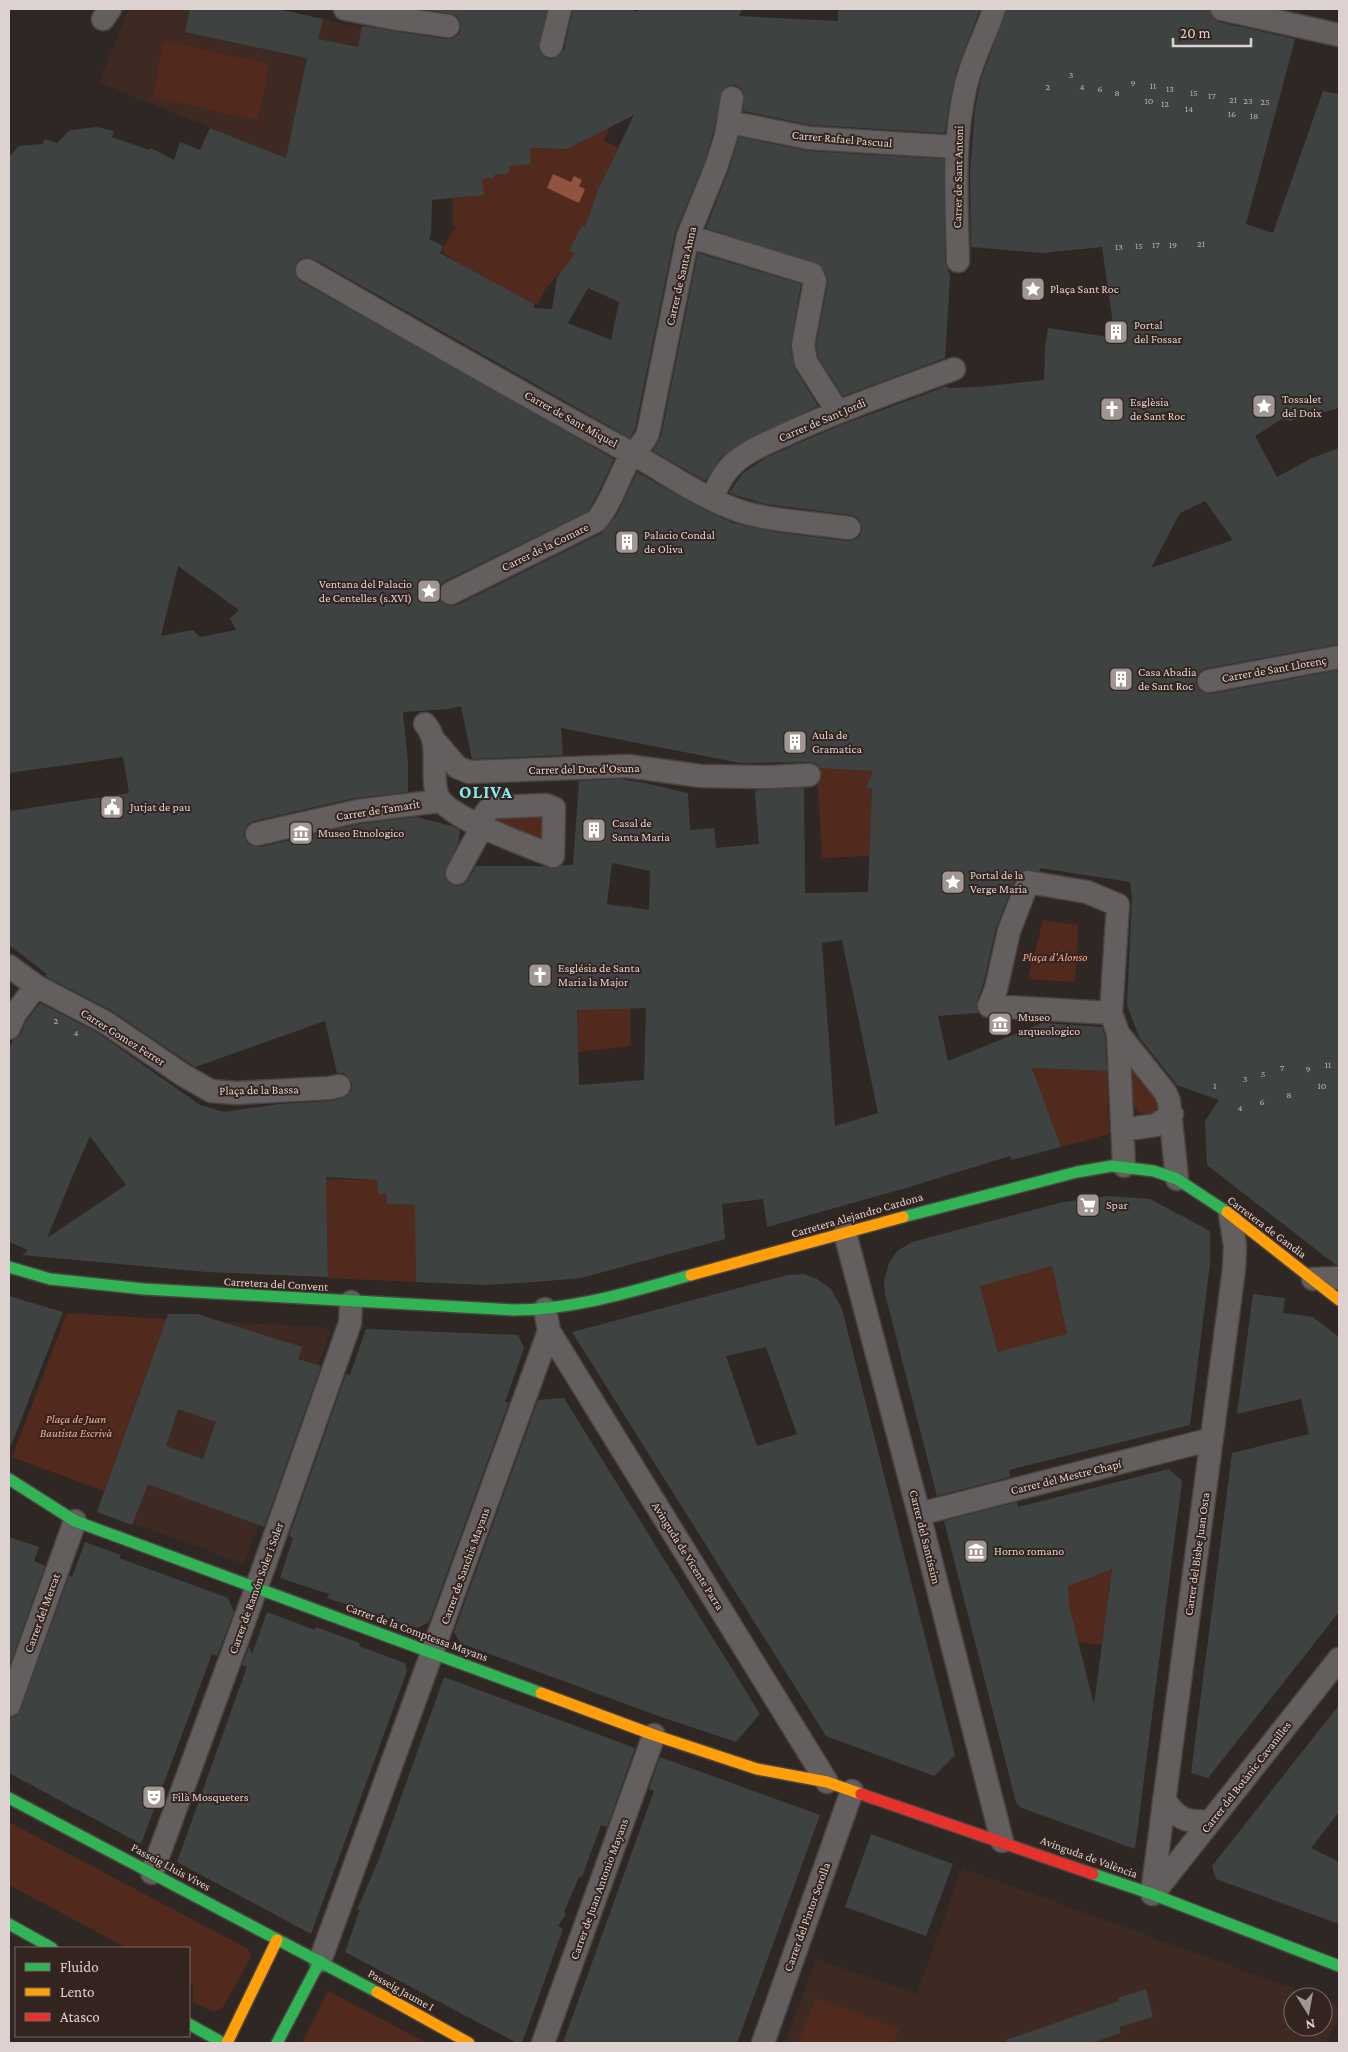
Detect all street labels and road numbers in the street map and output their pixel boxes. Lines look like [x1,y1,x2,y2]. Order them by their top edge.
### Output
street label: Carrer de Sant Antoni [950,125,966,229]
street label: Carrer Rafael Pascual [791,128,893,150]
street label: Carrer de Santa Anna [663,225,699,327]
street label: Carrer de Sant Miquel [522,388,620,450]
street label: Carrer de Sant Jordi [776,395,868,445]
street label: Carrer de la Comare [499,520,591,574]
street label: Carrer de Sant Llorenç [1221,653,1327,685]
street label: Carrer del Duc d'Osuna [528,761,640,777]
street label: Carrer de Tamarit [335,796,422,824]
street label: Carrer Gomez Ferrer [78,1005,169,1069]
street label: Plaça de la Bassa [219,1082,299,1098]
street label: Carretera Alejandro Cardona [789,1189,925,1241]
street label: Carretera de Gandia [1225,1193,1310,1262]
street label: Carretera del Convent [223,1274,330,1294]
street label: Carrer del Mestre Chapí [1009,1456,1124,1498]
street label: Carrer del Santíssim [907,1488,944,1586]
street label: Carrer del Bisbe Juan Osta [1181,1491,1213,1616]
street label: Avinguda de Vicente Parra [649,1499,727,1613]
street label: Carrer de Sanchis Mayans [437,1505,493,1626]
street label: Carrer de Ramón Soler i Soler [226,1520,287,1656]
street label: Carrer del Mercat [21,1570,63,1655]
street label: Carrer de la Comptessa Mayans [344,1600,490,1664]
street label: Carrer del Botànic Cavanilles [1198,1718,1294,1836]
street label: Carrer de Juan Antonio Mayans [567,1816,631,1962]
street label: Avinguda de València [1039,1833,1140,1881]
street label: Passeig Lluis Vives [129,1840,213,1894]
street label: Carrer del Pintor Sorolla [781,1860,833,1973]
street label: Passeig Jaume I [365,1966,437,2014]

